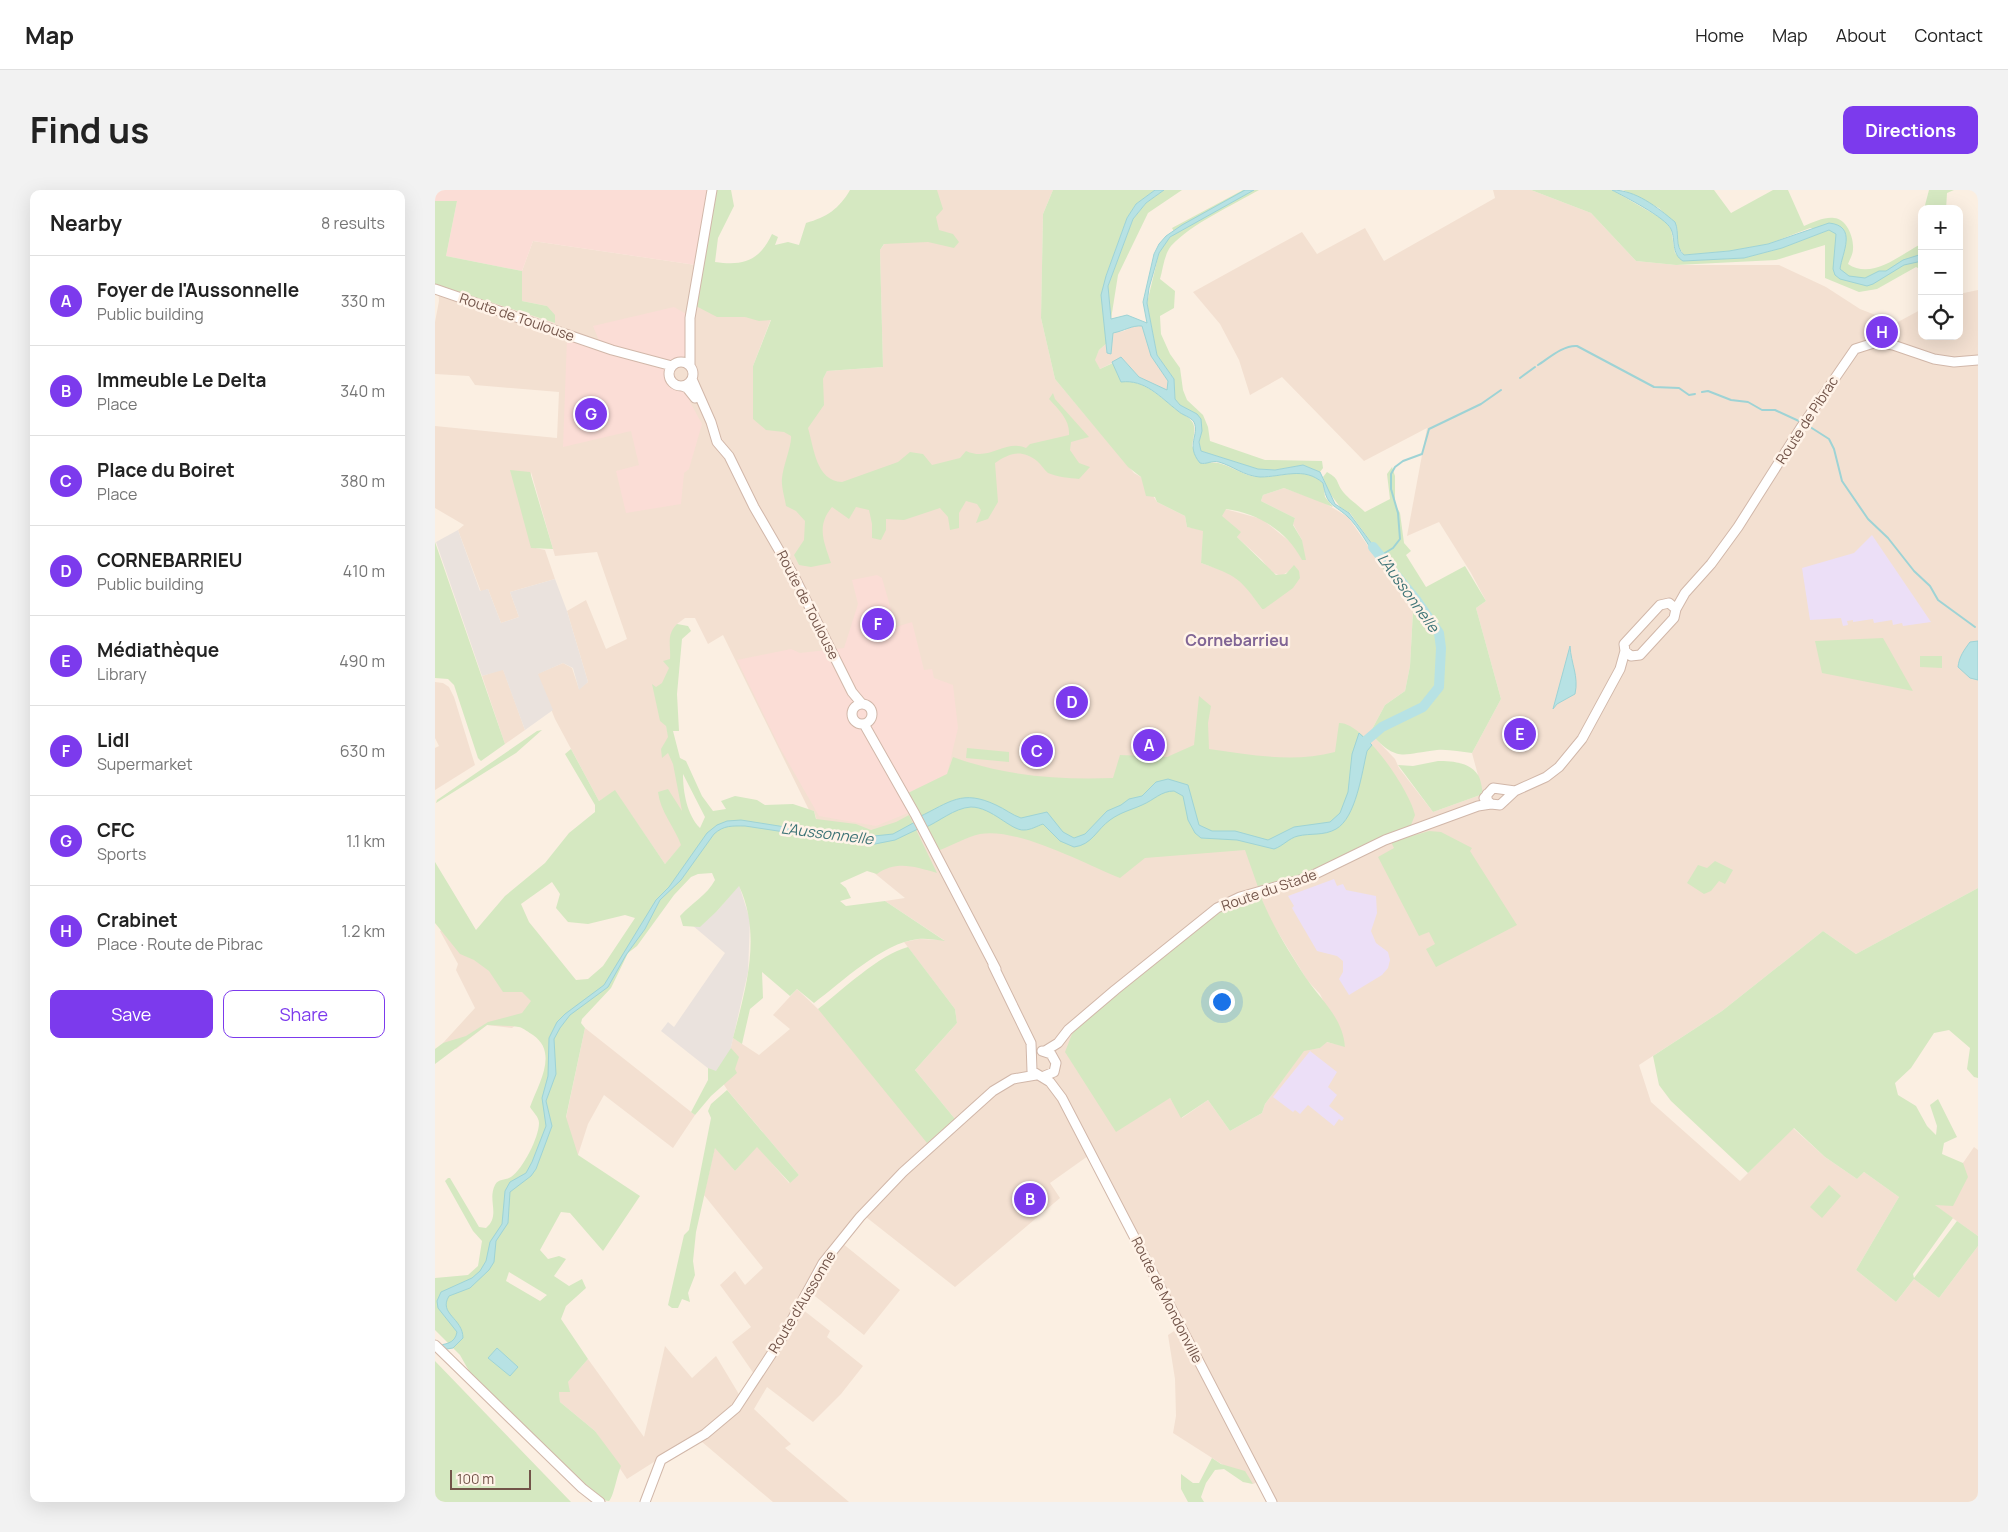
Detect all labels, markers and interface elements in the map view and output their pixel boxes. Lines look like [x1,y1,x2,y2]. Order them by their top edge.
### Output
text: Map [25,18,74,51]
text: Home [1695,23,1744,47]
text: Map [1772,23,1808,47]
text: About [1836,23,1886,47]
text: Contact [1914,23,1983,47]
text: Find us [30,106,149,154]
button: Directions [1843,106,1978,154]
map controls [1918,205,1963,340]
button: + [1918,205,1963,250]
text: Nearby [50,209,122,237]
text: 8 results [321,212,385,234]
button: − [1918,250,1963,295]
text: Foyer de l'Aussonnelle [97,277,299,303]
street label: Route de Toulouse [457,288,577,345]
text: A [61,290,71,312]
text: 330 m [341,290,385,312]
button: locate [1918,295,1963,340]
text: Public building [97,303,204,325]
pin: H [1866,313,1898,351]
text: Immeuble Le Delta [97,367,267,393]
street label: Route de Pibrac [1771,372,1842,467]
text: B [61,380,71,402]
text: 340 m [340,380,385,402]
text: Place [97,393,137,415]
pin: G [575,395,607,433]
text: Place du Boiret [97,457,235,483]
text: C [60,470,72,492]
text: 380 m [340,470,385,492]
text: Place [97,483,137,505]
text: CORNEBARRIEU [97,547,243,573]
street label: Route de Toulouse [773,547,844,663]
water label: L'Aussonnelle [1373,549,1445,637]
text: D [60,560,72,582]
text: 410 m [343,560,385,582]
text: Public building [97,573,204,595]
pin: F [862,605,894,643]
district label: Cornebarrieu [1185,629,1289,651]
text: Médiathèque [97,637,219,663]
text: E [61,650,71,672]
text: 490 m [339,650,385,672]
text: Library [97,663,147,685]
pin: D [1056,683,1088,721]
pin: E [1504,715,1536,753]
pin: A [1133,726,1165,764]
text: Lidl [97,727,130,753]
pin: C [1021,732,1053,770]
text: F [62,740,70,762]
text: 630 m [340,740,385,762]
text: Supermarket [97,753,193,775]
text: CFC [97,817,135,843]
water label: L'Aussonnelle [780,817,876,850]
text: G [60,830,72,852]
text: 1.1 km [346,830,385,852]
text: Sports [97,843,146,865]
street label: Route du Stade [1219,864,1319,915]
text: Crabinet [97,907,178,933]
text: H [60,920,72,942]
text: 1.2 km [342,920,385,942]
text: Place · Route de Pibrac [97,933,263,955]
your location [1209,989,1235,1015]
button: Save [50,990,213,1038]
button: Share [223,990,385,1038]
pin: B [1014,1180,1046,1218]
street label: Route de Mondonville [1127,1233,1208,1366]
street label: Route d'Aussonne [763,1247,840,1356]
scale bar [450,1467,531,1490]
text: 100 m [457,1469,494,1488]

